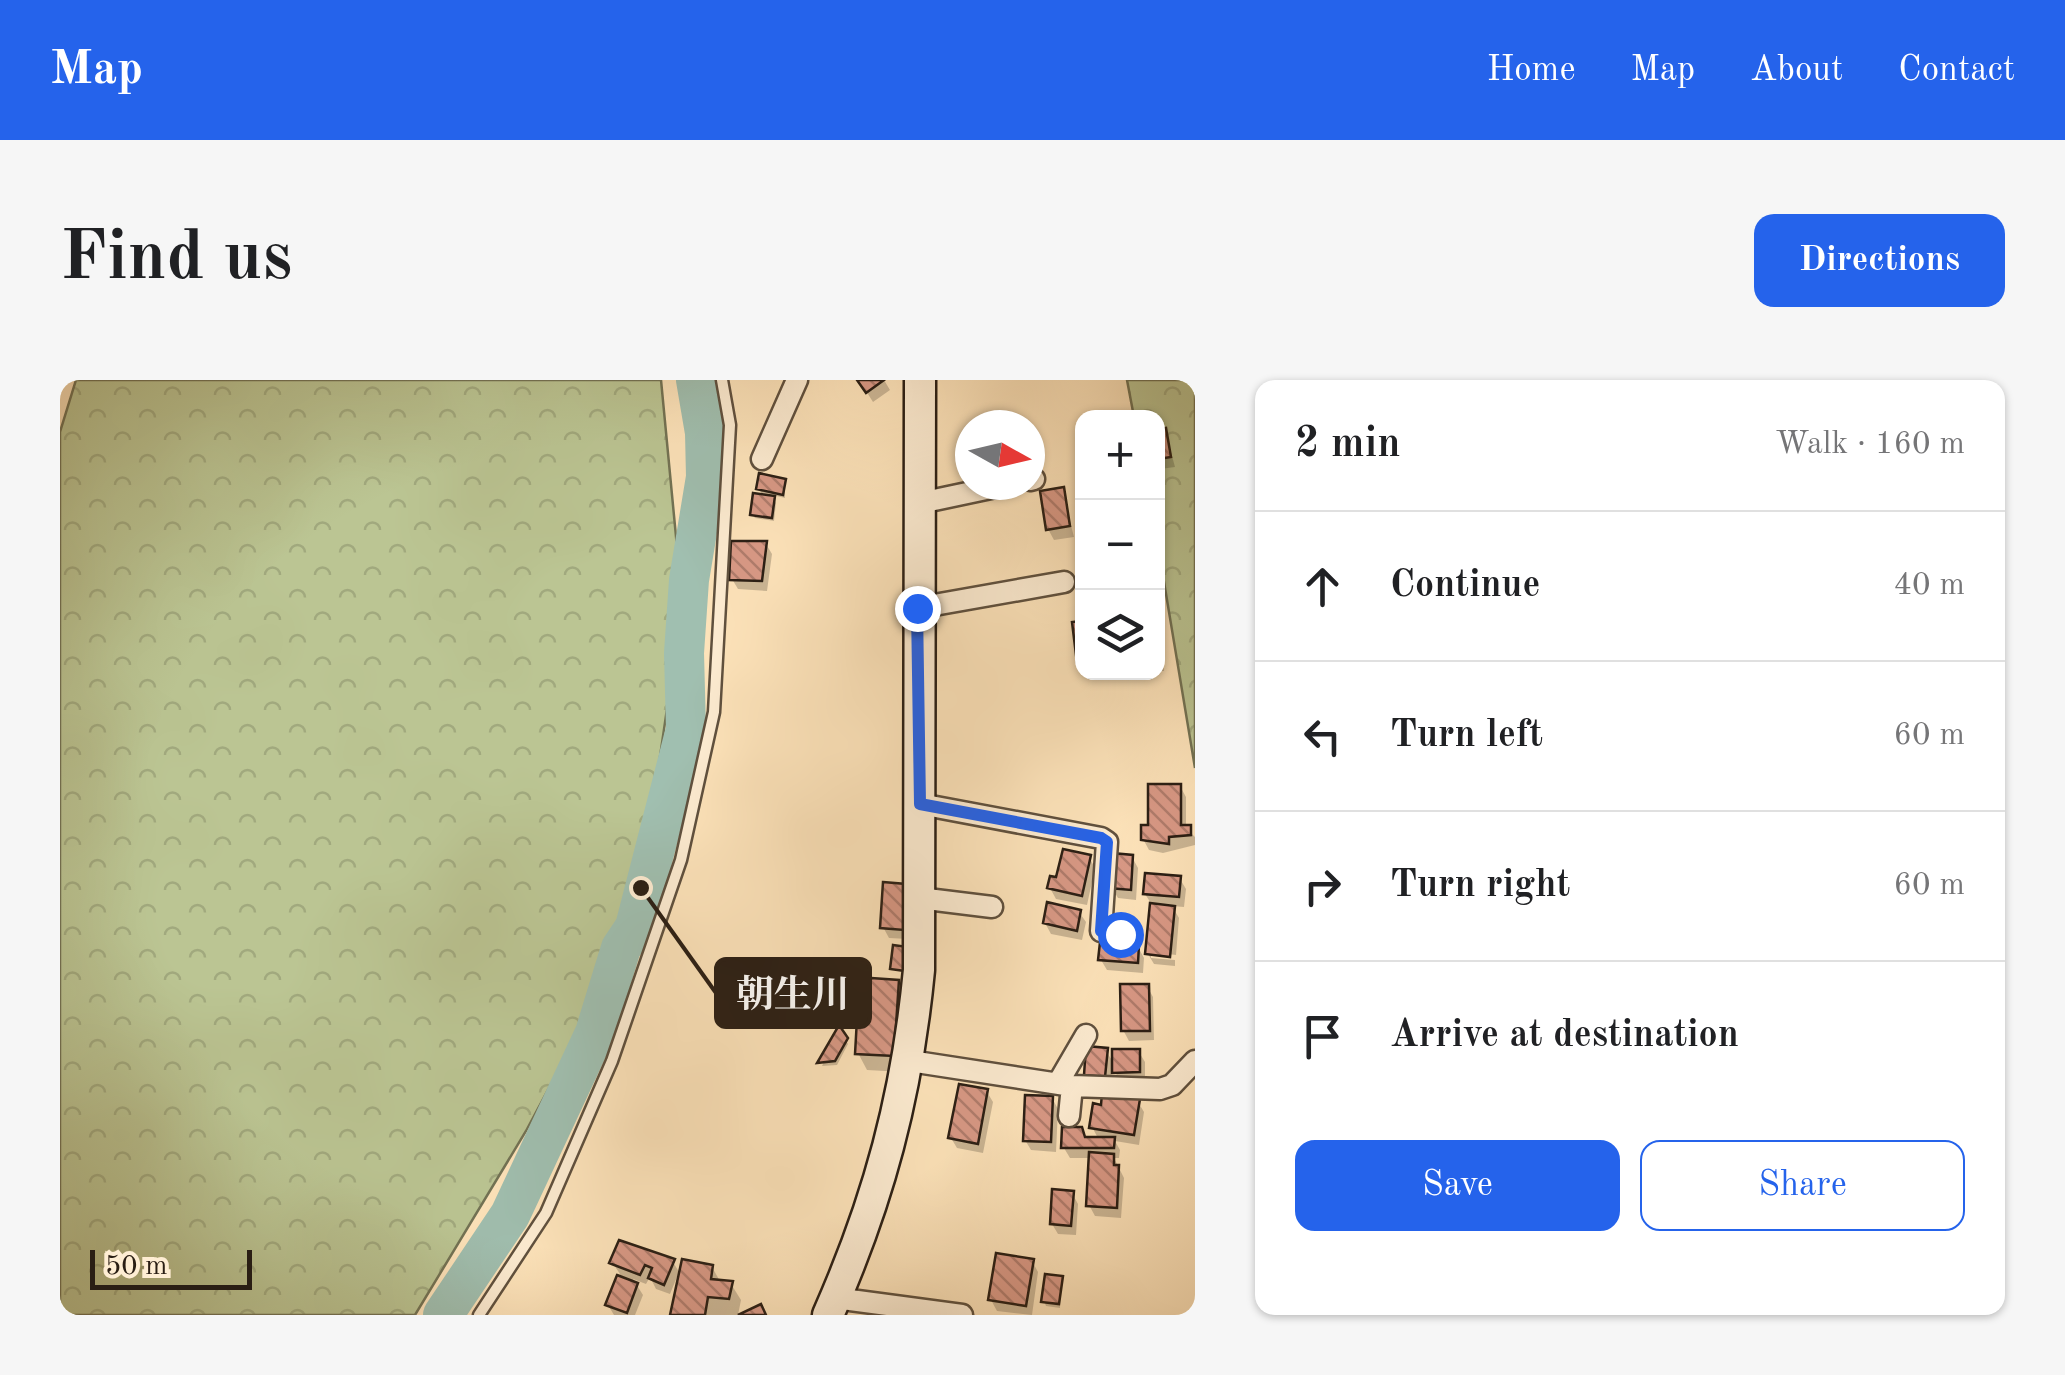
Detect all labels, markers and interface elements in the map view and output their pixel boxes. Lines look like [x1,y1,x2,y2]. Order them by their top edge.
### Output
text: Map [50,46,143,94]
text: Home [1487,53,1576,88]
text: Map [1631,53,1695,88]
text: About [1750,53,1843,88]
text: Contact [1898,53,2015,88]
button: Directions [1754,214,2005,307]
text: Find us [60,225,292,295]
north arrow [955,410,1045,500]
map controls [1075,410,1165,680]
button: + [1075,410,1165,500]
text: 2 min [1295,424,1401,466]
text: Walk · 160 m [1775,429,1965,461]
button: − [1075,500,1165,590]
icon: ahead [1295,559,1350,614]
text: Continue [1390,567,1540,605]
text: 40 m [1894,570,1965,602]
route end [895,586,941,632]
button: layers [1075,590,1165,680]
icon: left [1295,709,1350,764]
text: Turn left [1390,717,1543,755]
text: 60 m [1894,720,1965,752]
icon: right [1295,859,1350,914]
text: Turn right [1390,867,1570,905]
text: 60 m [1894,870,1965,902]
route start [1098,912,1144,958]
callout: 朝生川 [716,959,870,1027]
text: 朝生川 [736,974,850,1016]
icon: arrive [1295,1009,1350,1064]
text: Arrive at destination [1390,1017,1739,1055]
button: Save [1295,1140,1620,1231]
button: Share [1640,1140,1965,1231]
scale bar [90,1245,252,1290]
text: 50 m [105,1253,168,1281]

